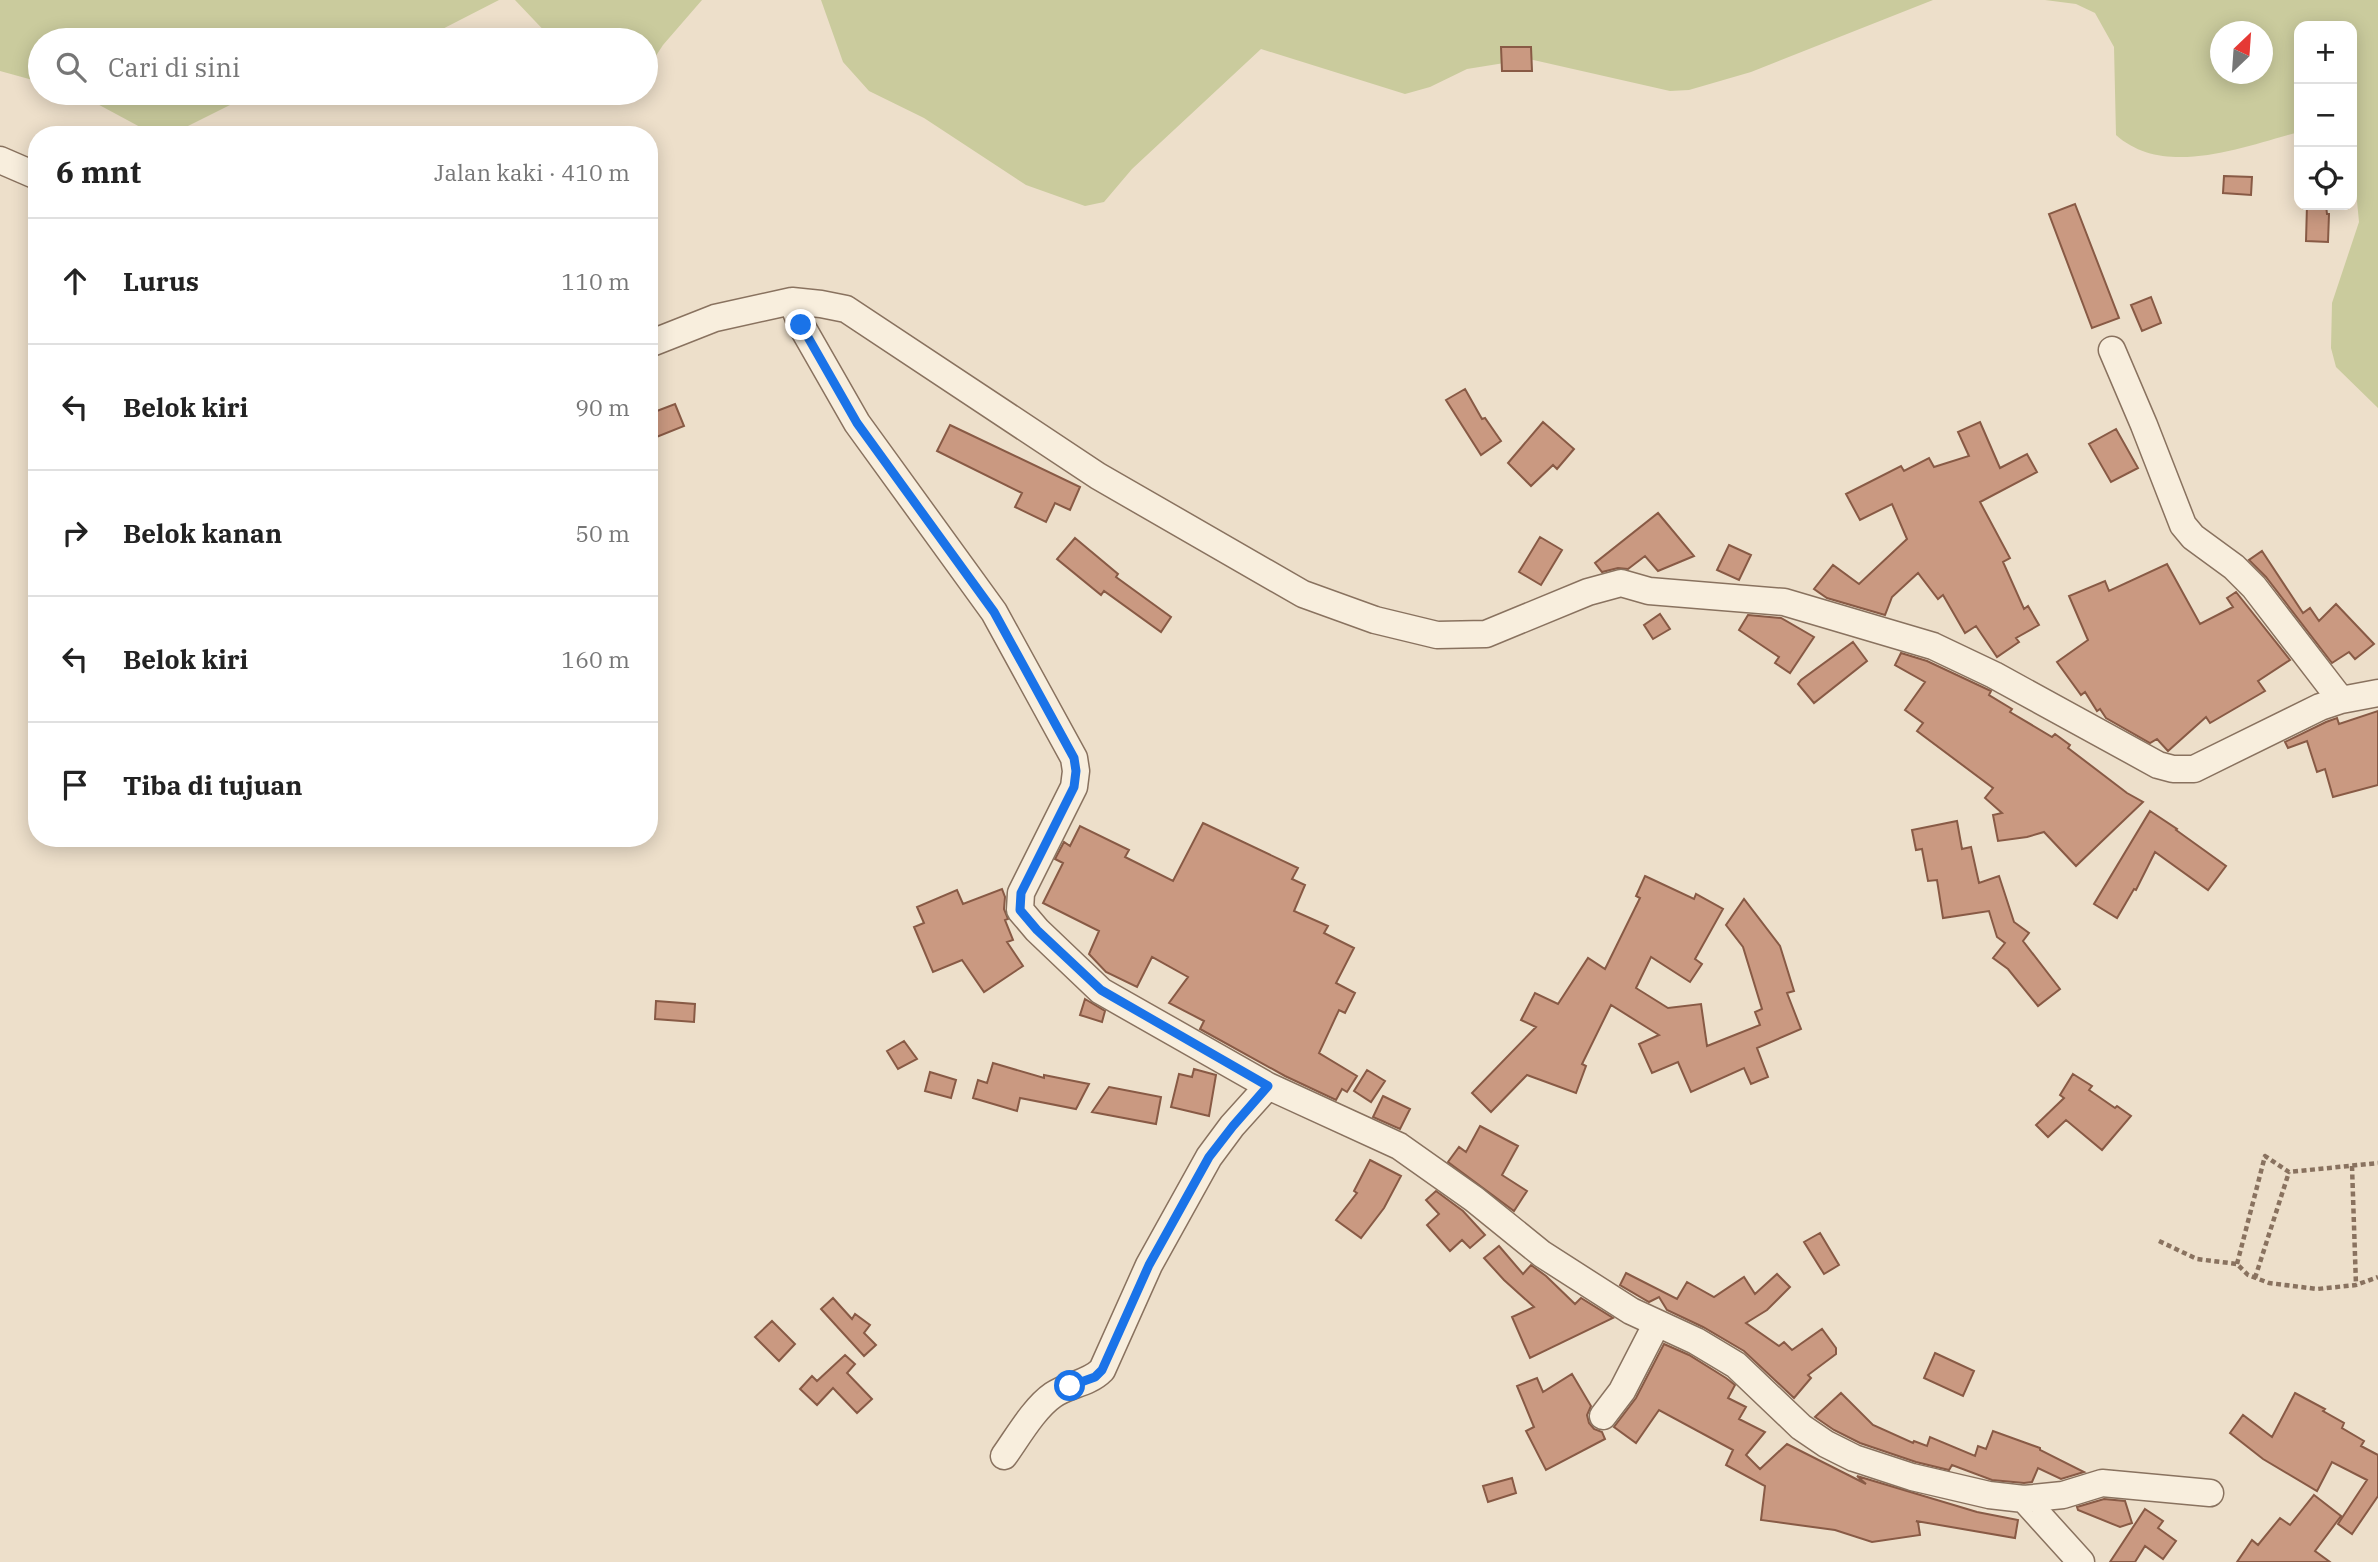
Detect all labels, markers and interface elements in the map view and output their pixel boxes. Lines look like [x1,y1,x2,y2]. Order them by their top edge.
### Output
north arrow [2210,21,2273,84]
map controls [2294,21,2357,210]
button: + [2294,21,2357,84]
search box [28,28,658,105]
icon: search [52,48,90,86]
text: Cari di sini [108,50,240,84]
button: − [2294,84,2357,147]
button: locate [2294,147,2357,210]
text: 6 mnt [56,152,141,191]
text: Jalan kaki · 410 m [434,157,630,187]
icon: ahead [56,262,94,300]
text: Lurus [123,264,199,298]
text: 110 m [561,266,630,296]
route end [785,309,816,340]
icon: left [56,388,94,426]
text: Belok kiri [123,390,248,424]
text: 90 m [575,392,630,422]
icon: right [56,514,94,552]
text: Belok kanan [123,516,282,550]
text: 50 m [575,518,630,548]
icon: left [56,640,94,678]
text: Belok kiri [123,642,248,676]
text: 160 m [561,644,630,674]
icon: arrive [56,766,94,804]
text: Tiba di tujuan [123,768,303,802]
route start [1054,1370,1085,1401]

